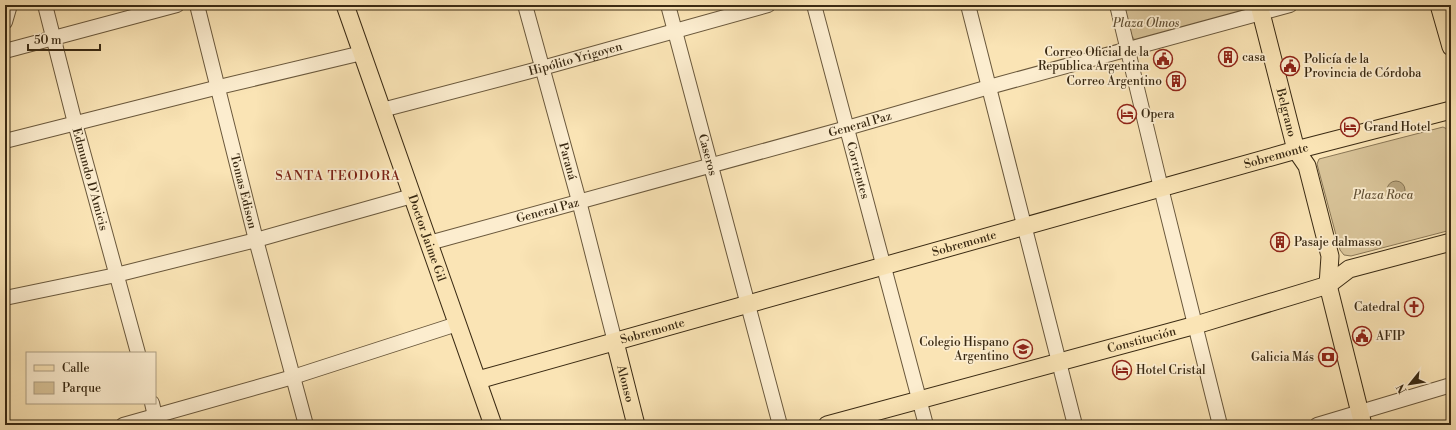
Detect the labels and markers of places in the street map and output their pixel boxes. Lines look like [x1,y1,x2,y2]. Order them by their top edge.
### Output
place label: Correo Oficial de la Republica Argentina [1038,45,1150,74]
building icon: casa [1217,46,1239,68]
public building icon: Correo Oficial de la Republica Argentina [1152,48,1174,70]
place label: casa [1242,50,1266,65]
place label: Policía de la Provincia de Córdoba [1304,52,1422,81]
public building icon: Policía de la Provincia de Córdoba [1279,55,1301,77]
building icon: Correo Argentino [1165,70,1187,92]
place label: Correo Argentino [1067,74,1162,89]
hotel icon: Opera [1116,103,1138,125]
place label: Opera [1141,107,1176,122]
hotel icon: Grand Hotel [1339,116,1361,138]
place label: Grand Hotel [1364,120,1431,135]
building icon: Pasaje dalmasso [1269,231,1291,253]
place label: Pasaje dalmasso [1294,235,1382,250]
church icon: Catedral [1403,296,1425,318]
place label: Catedral [1354,300,1400,315]
public building icon: AFIP [1351,325,1373,347]
place label: AFIP [1375,329,1405,344]
place label: Colegio Hispano Argentino [919,335,1009,364]
school or university icon: Colegio Hispano Argentino [1012,338,1034,360]
bank icon: Galicia Más [1317,346,1339,368]
place label: Galicia Más [1251,350,1314,365]
hotel icon: Hotel Cristal [1111,359,1133,381]
place label: Hotel Cristal [1136,363,1206,378]

